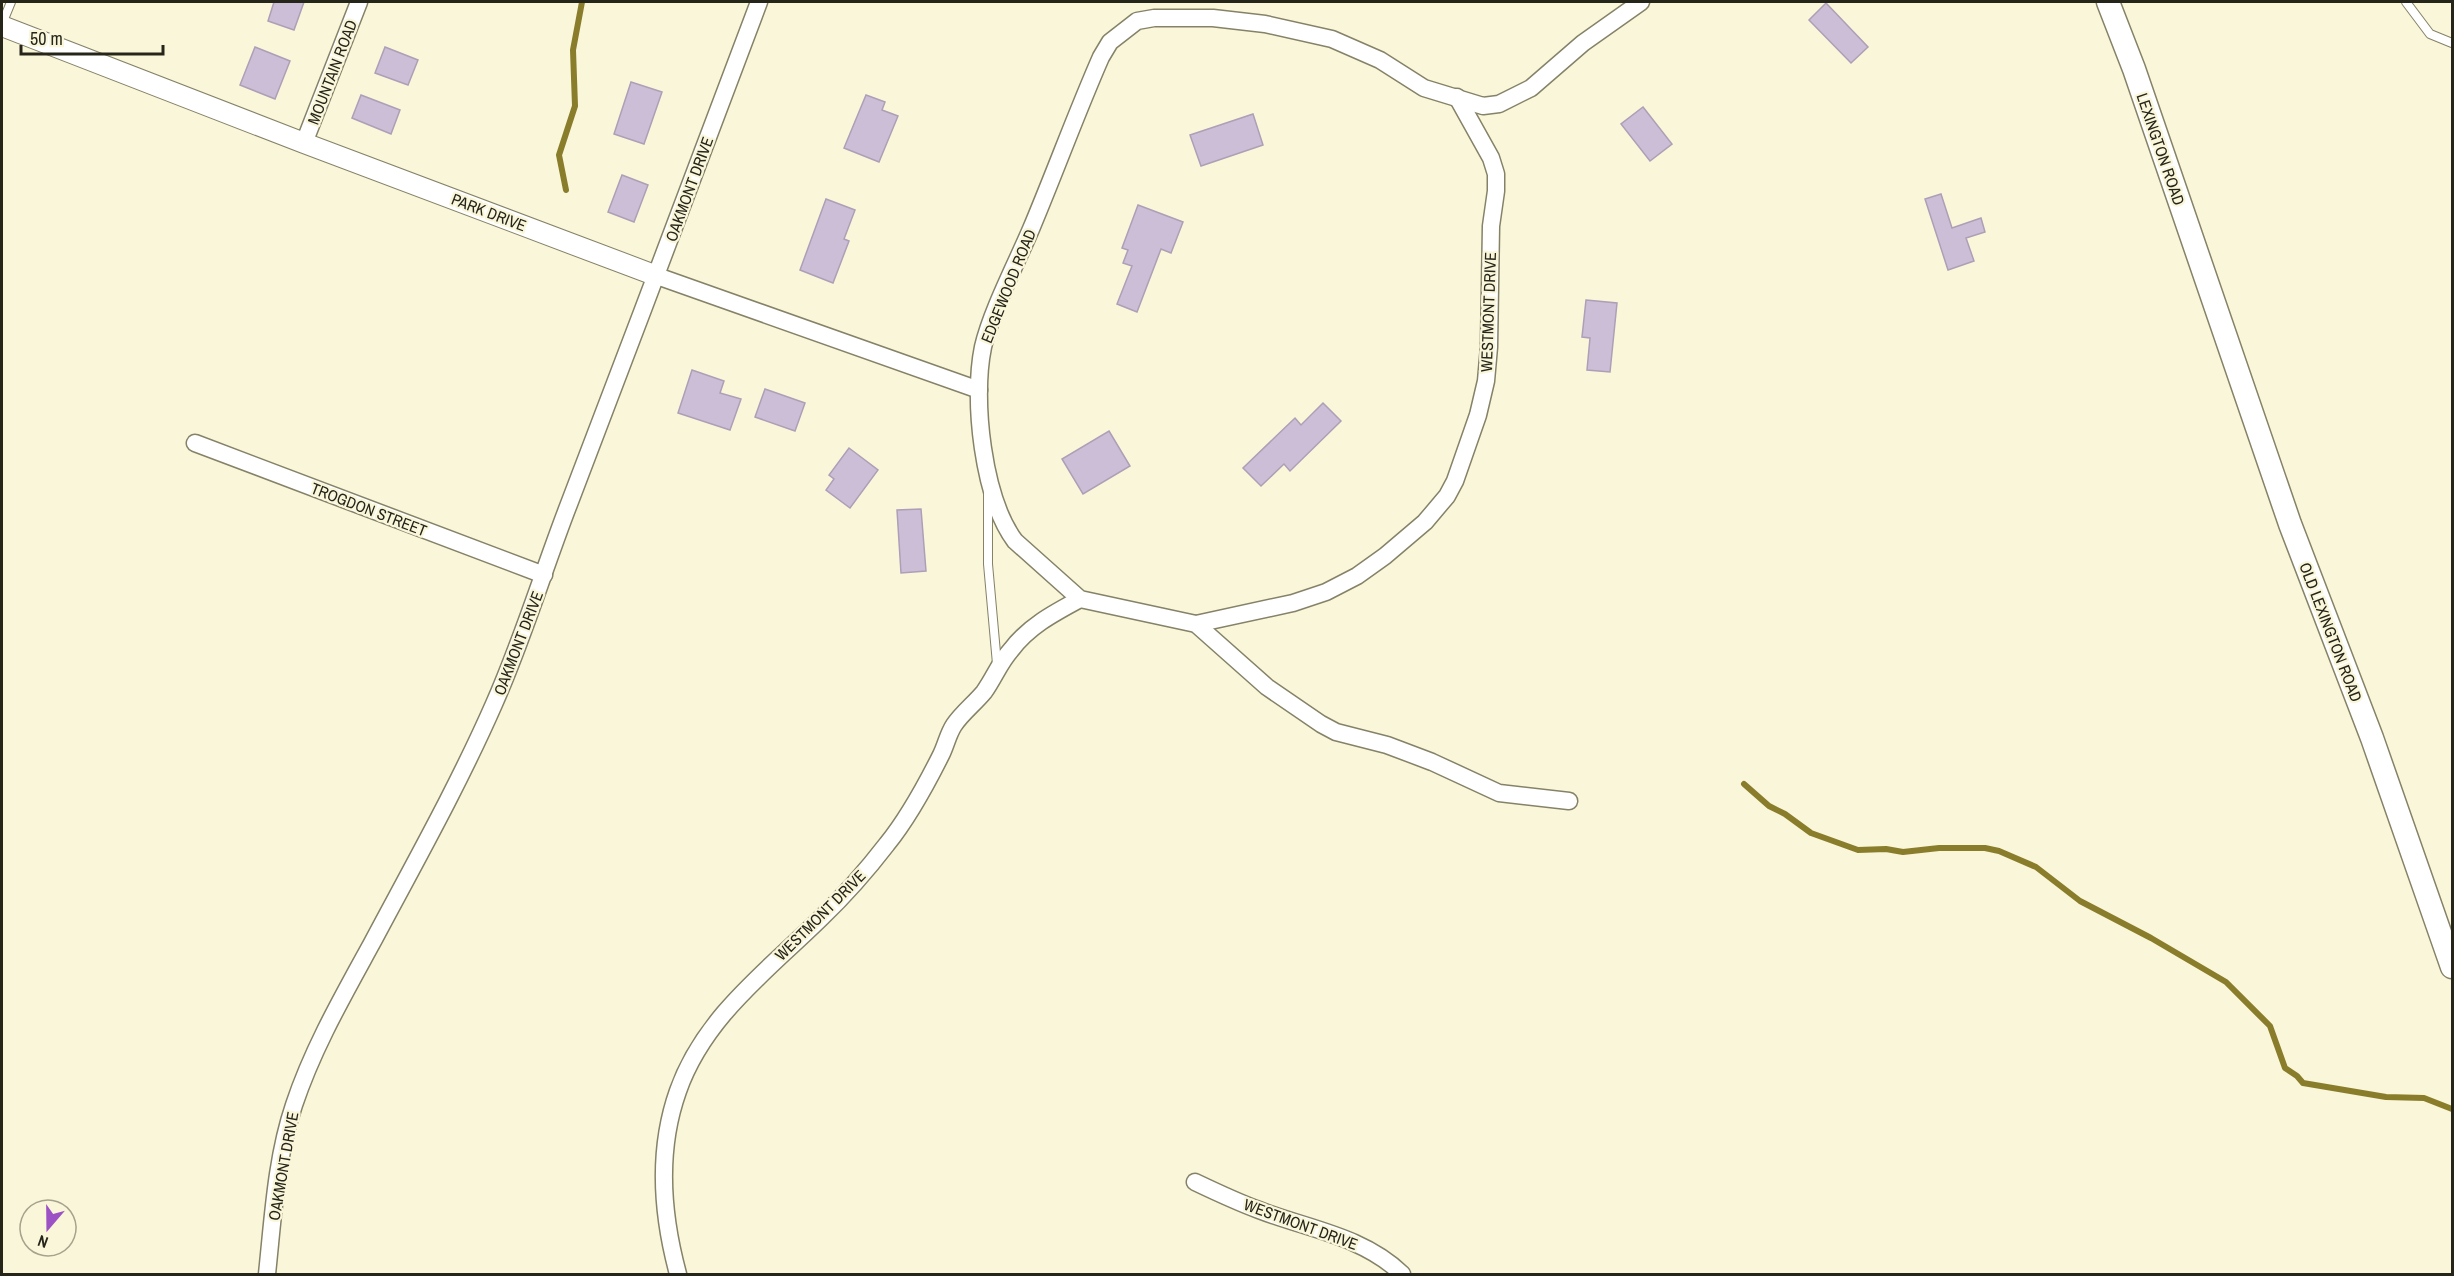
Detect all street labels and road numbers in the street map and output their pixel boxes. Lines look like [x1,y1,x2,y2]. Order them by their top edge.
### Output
street label: MOUNTAIN ROAD [302,16,362,128]
street label: LEXINGTON ROAD [2132,90,2190,208]
street label: OAKMONT DRIVE [660,134,718,244]
street label: PARK DRIVE [448,188,530,236]
street label: EDGEWOOD ROAD [975,226,1041,346]
street label: WESTMONT DRIVE [1475,252,1501,372]
street label: TROGDON STREET [308,477,430,541]
street label: OLD LEXINGTON ROAD [2294,559,2368,705]
street label: OAKMONT DRIVE [488,588,548,698]
street label: WESTMONT DRIVE [770,865,870,965]
street label: OAKMONT DRIVE [263,1110,303,1222]
street label: WESTMONT DRIVE [1241,1193,1361,1255]

